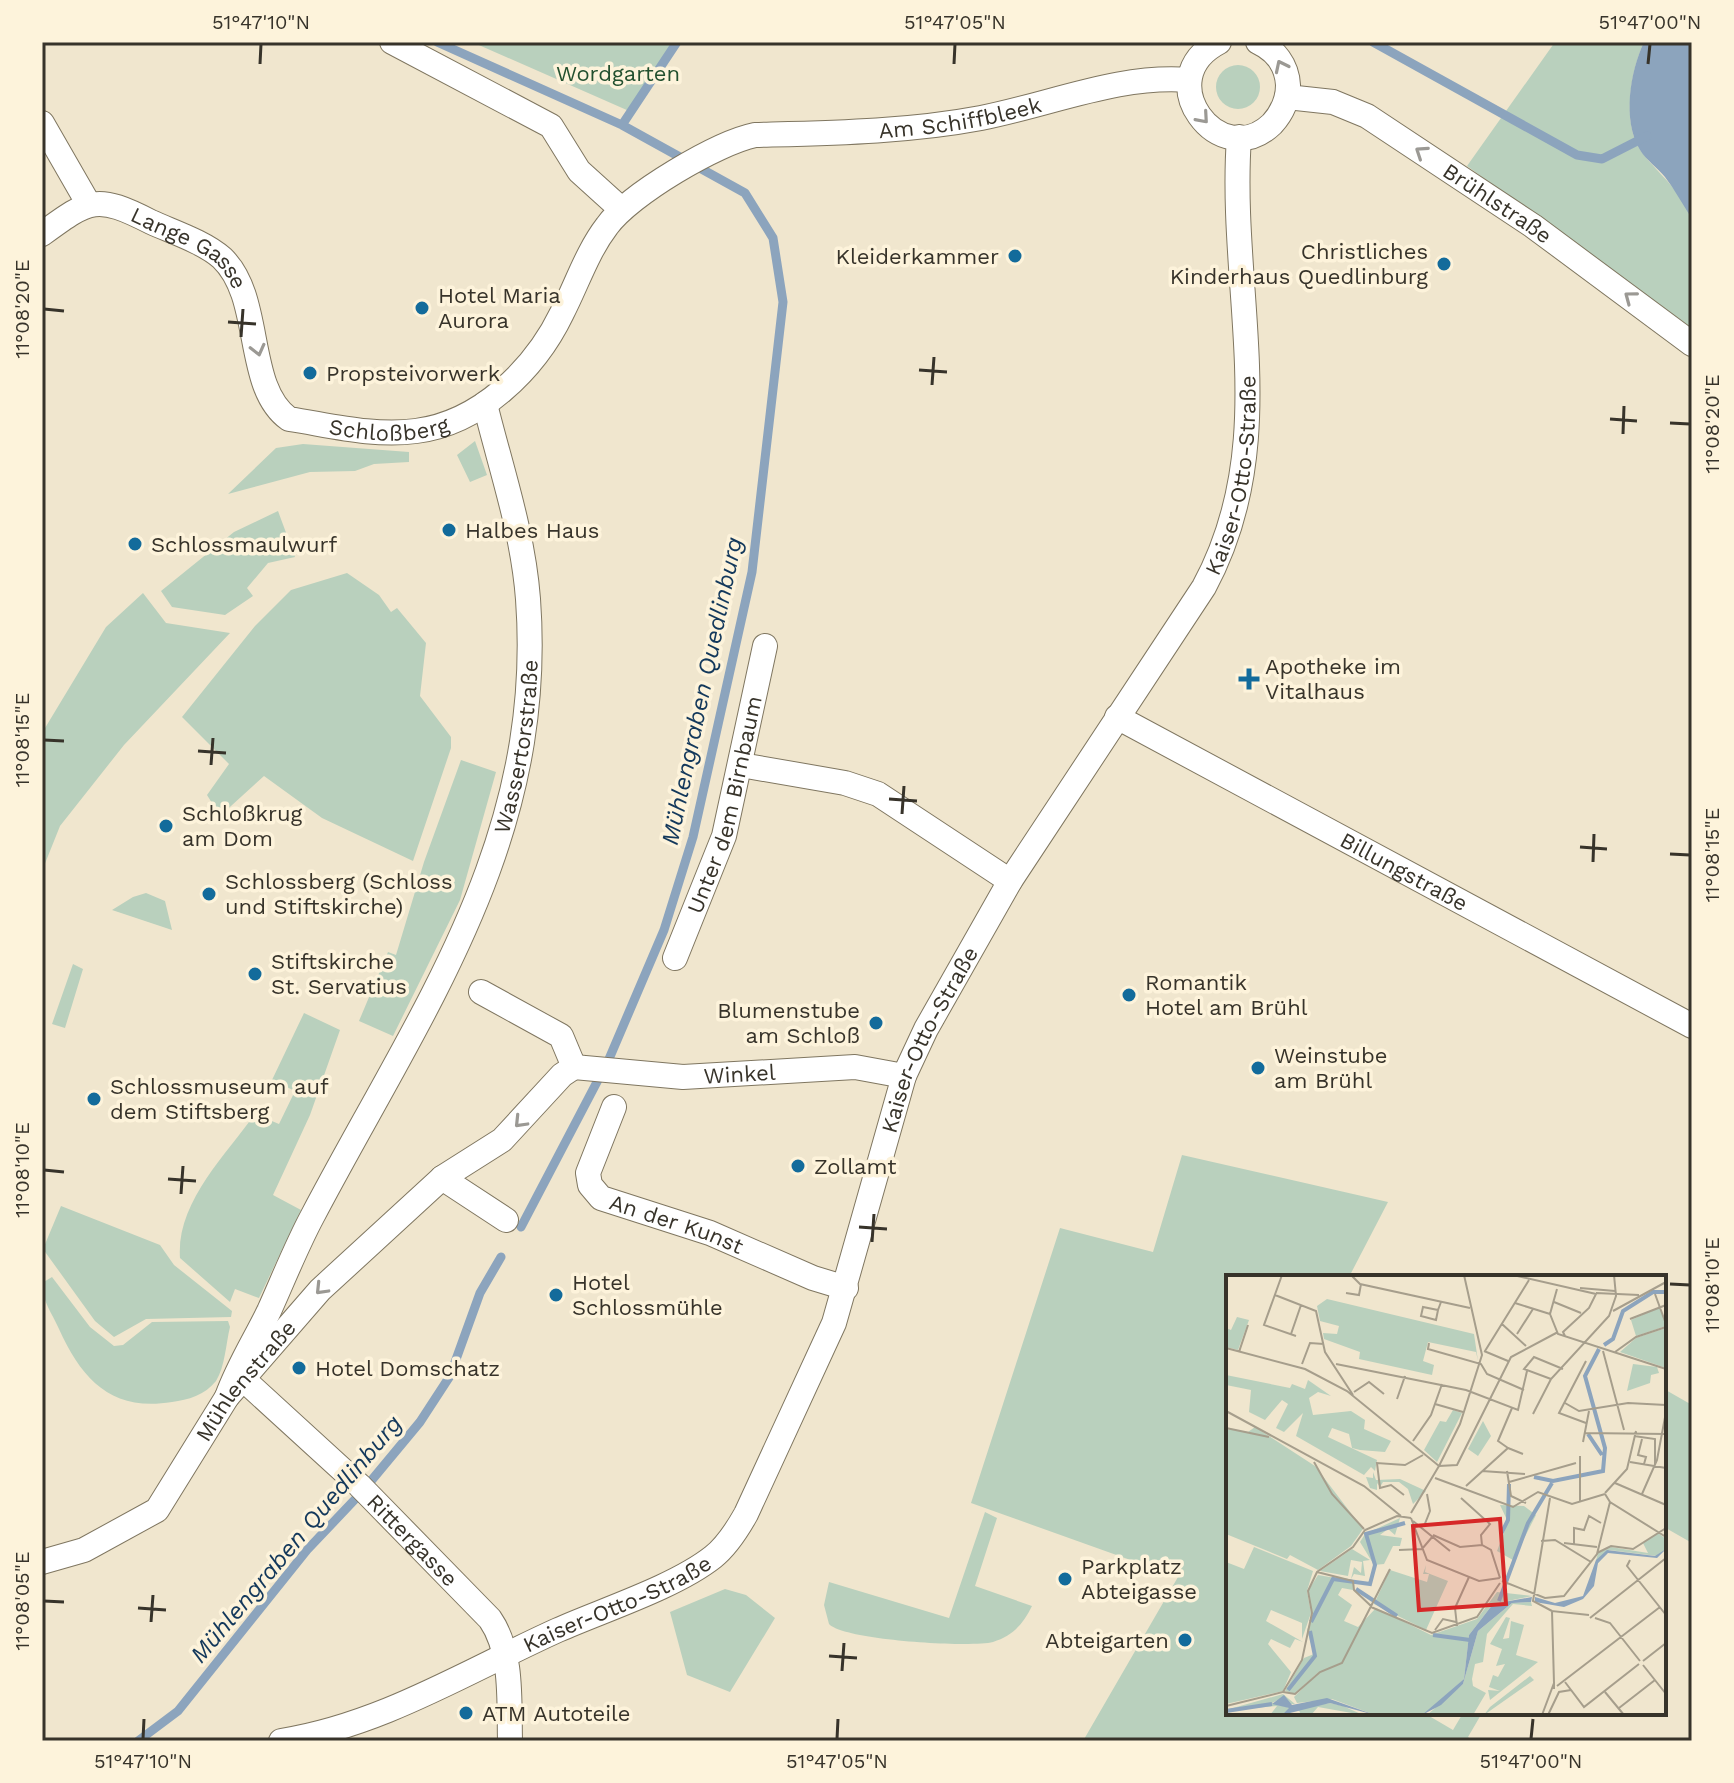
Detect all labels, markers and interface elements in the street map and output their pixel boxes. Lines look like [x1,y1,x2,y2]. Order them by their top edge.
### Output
text: 51°47'10"N [212,10,310,34]
text: 51°47'05"N [904,10,1006,34]
text: 51°47'00"N [1599,10,1701,34]
one-way arrow [1275,60,1291,75]
park label: Wordgarten [556,61,680,86]
street label: Am Schiffbleek [878,92,1044,143]
one-way arrow [1193,109,1208,124]
one-way arrow [1415,147,1430,162]
street label: Brühlstraße [1438,158,1557,249]
street label: Lange Gasse [127,202,252,293]
place label: Christliches Kinderhaus Quedlinburg [1170,239,1428,289]
place label: Kleiderkammer [836,244,999,269]
marker: Kleiderkammer [1006,247,1024,265]
marker: Christliches Kinderhaus Quedlinburg [1435,255,1453,273]
text: 11°08'20"E [10,259,34,359]
place label: Hotel Maria Aurora [438,283,561,333]
one-way arrow [1624,292,1639,306]
marker: Hotel Maria Aurora [413,299,431,317]
one-way arrow [248,343,265,356]
place label: Propsteivorwerk [326,361,500,386]
marker: Propsteivorwerk [301,364,319,382]
text: 11°08'20"E [1700,374,1724,474]
street label: Kaiser-Otto-Straße [1200,375,1261,579]
street label: Schloßberg [327,412,453,446]
place label: Halbes Haus [465,518,599,543]
marker: Halbes Haus [440,521,458,539]
place label: Schlossmaulwurf [151,532,337,557]
water label: Mühlengraben Quedlinburg [656,534,748,848]
marker: Schlossmaulwurf [126,535,144,553]
place label: Apotheke im Vitalhaus [1265,654,1401,704]
street label: Wassertorstraße [489,659,543,837]
marker: Apotheke im Vitalhaus [1240,670,1258,688]
text: 11°08'15"E [10,693,34,787]
street label: Unter dem Birnbaum [682,693,767,917]
place label: Schloßkrug am Dom [182,801,303,851]
text: 11°08'15"E [1700,808,1724,902]
marker: Schloßkrug am Dom [157,817,175,835]
street label: Billungstraße [1336,827,1472,916]
place label: Schlossberg (Schloss und Stiftskirche) [225,869,453,919]
marker: Schlossberg (Schloss und Stiftskirche) [200,885,218,903]
street label: Kaiser-Otto-Straße [876,942,983,1136]
place label: Stiftskirche St. Servatius [271,949,407,999]
marker: Stiftskirche St. Servatius [246,965,264,983]
place label: Romantik Hotel am Brühl [1145,970,1308,1020]
marker: Romantik Hotel am Brühl [1120,986,1138,1004]
place label: Blumenstube am Schloß [717,998,860,1048]
marker: Blumenstube am Schloß [867,1014,885,1032]
place label: Weinstube am Brühl [1274,1043,1387,1093]
marker: Weinstube am Brühl [1249,1059,1267,1077]
street label: Winkel [703,1060,776,1089]
place label: Schlossmuseum auf dem Stiftsberg [110,1074,329,1124]
marker: Schlossmuseum auf dem Stiftsberg [85,1090,103,1108]
one-way arrow [514,1113,529,1127]
text: 11°08'10"E [10,1122,34,1218]
place label: Zollamt [814,1154,896,1179]
marker: Zollamt [789,1157,807,1175]
street label: An der Kunst [606,1190,747,1259]
text: 11°08'10"E [1700,1237,1724,1333]
place label: Hotel Schlossmühle [572,1270,723,1320]
inset map [1226,1275,1666,1715]
one-way arrow [316,1280,331,1294]
marker: Hotel Schlossmühle [547,1286,565,1304]
street label: Mühlenstraße [191,1315,301,1446]
place label: Hotel Domschatz [315,1356,500,1381]
marker: Hotel Domschatz [290,1359,308,1377]
water label: Mühlengraben Quedlinburg [184,1410,408,1668]
street label: Rittergasse [362,1489,463,1591]
street label: Kaiser-Otto-Straße [519,1550,716,1658]
text: 11°08'05"E [10,1551,34,1651]
place label: Parkplatz Abteigasse [1081,1554,1197,1604]
marker: Parkplatz Abteigasse [1056,1570,1074,1588]
place label: Abteigarten [1045,1628,1169,1653]
marker: Abteigarten [1176,1631,1194,1649]
place label: ATM Autoteile [482,1701,631,1726]
marker: ATM Autoteile [457,1704,475,1722]
text: 51°47'10"N [94,1749,192,1773]
text: 51°47'05"N [786,1749,888,1773]
text: 51°47'00"N [1480,1749,1582,1773]

